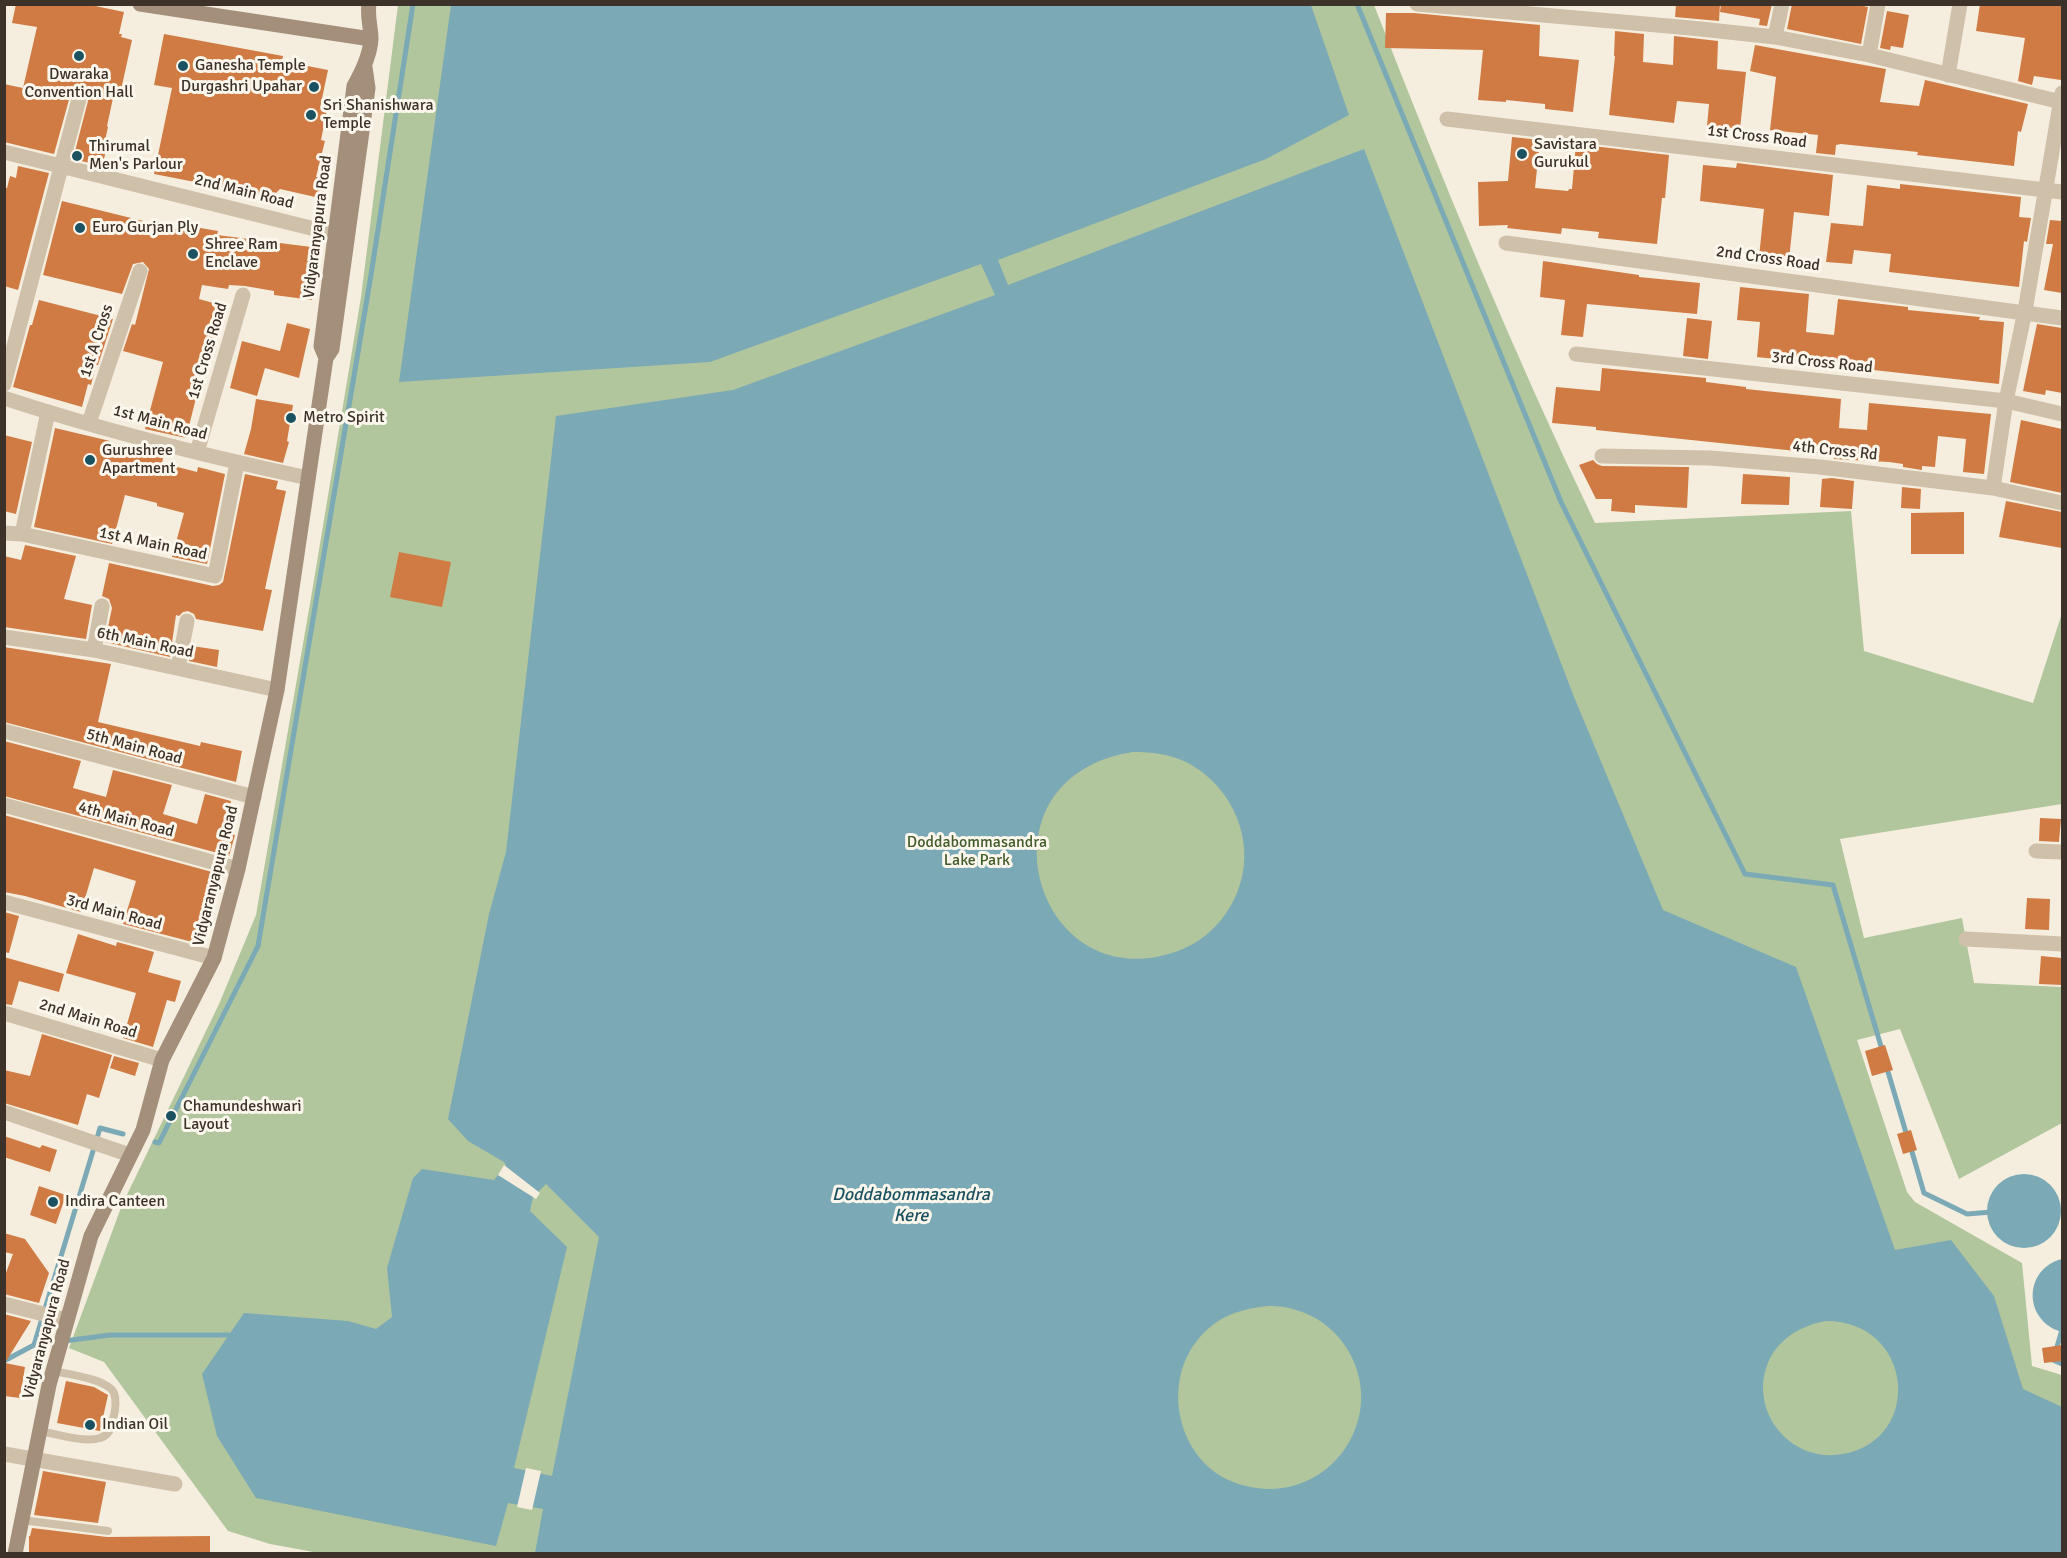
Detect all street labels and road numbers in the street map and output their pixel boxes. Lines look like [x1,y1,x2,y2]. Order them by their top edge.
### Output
street label: 1st Cross Road [1706,121,1808,153]
street label: Vidyaranyapura Road [300,154,336,300]
street label: 2nd Main Road [193,170,295,214]
street label: 2nd Cross Road [1715,242,1821,276]
street label: 1st Cross Road [184,300,232,402]
street label: 1st A Cross [76,302,118,380]
street label: 3rd Cross Road [1770,348,1874,378]
street label: 1st Main Road [111,401,209,445]
street label: 4th Cross Rd [1792,437,1878,465]
street label: 1st A Main Road [97,523,209,565]
street label: 6th Main Road [95,623,195,663]
street label: 5th Main Road [84,725,184,769]
street label: 4th Main Road [76,798,176,842]
street label: Vidyaranyapura Road [189,804,243,948]
street label: 3rd Main Road [64,891,164,935]
street label: 2nd Main Road [37,995,139,1043]
street label: Vidyaranyapura Road [19,1257,75,1401]

